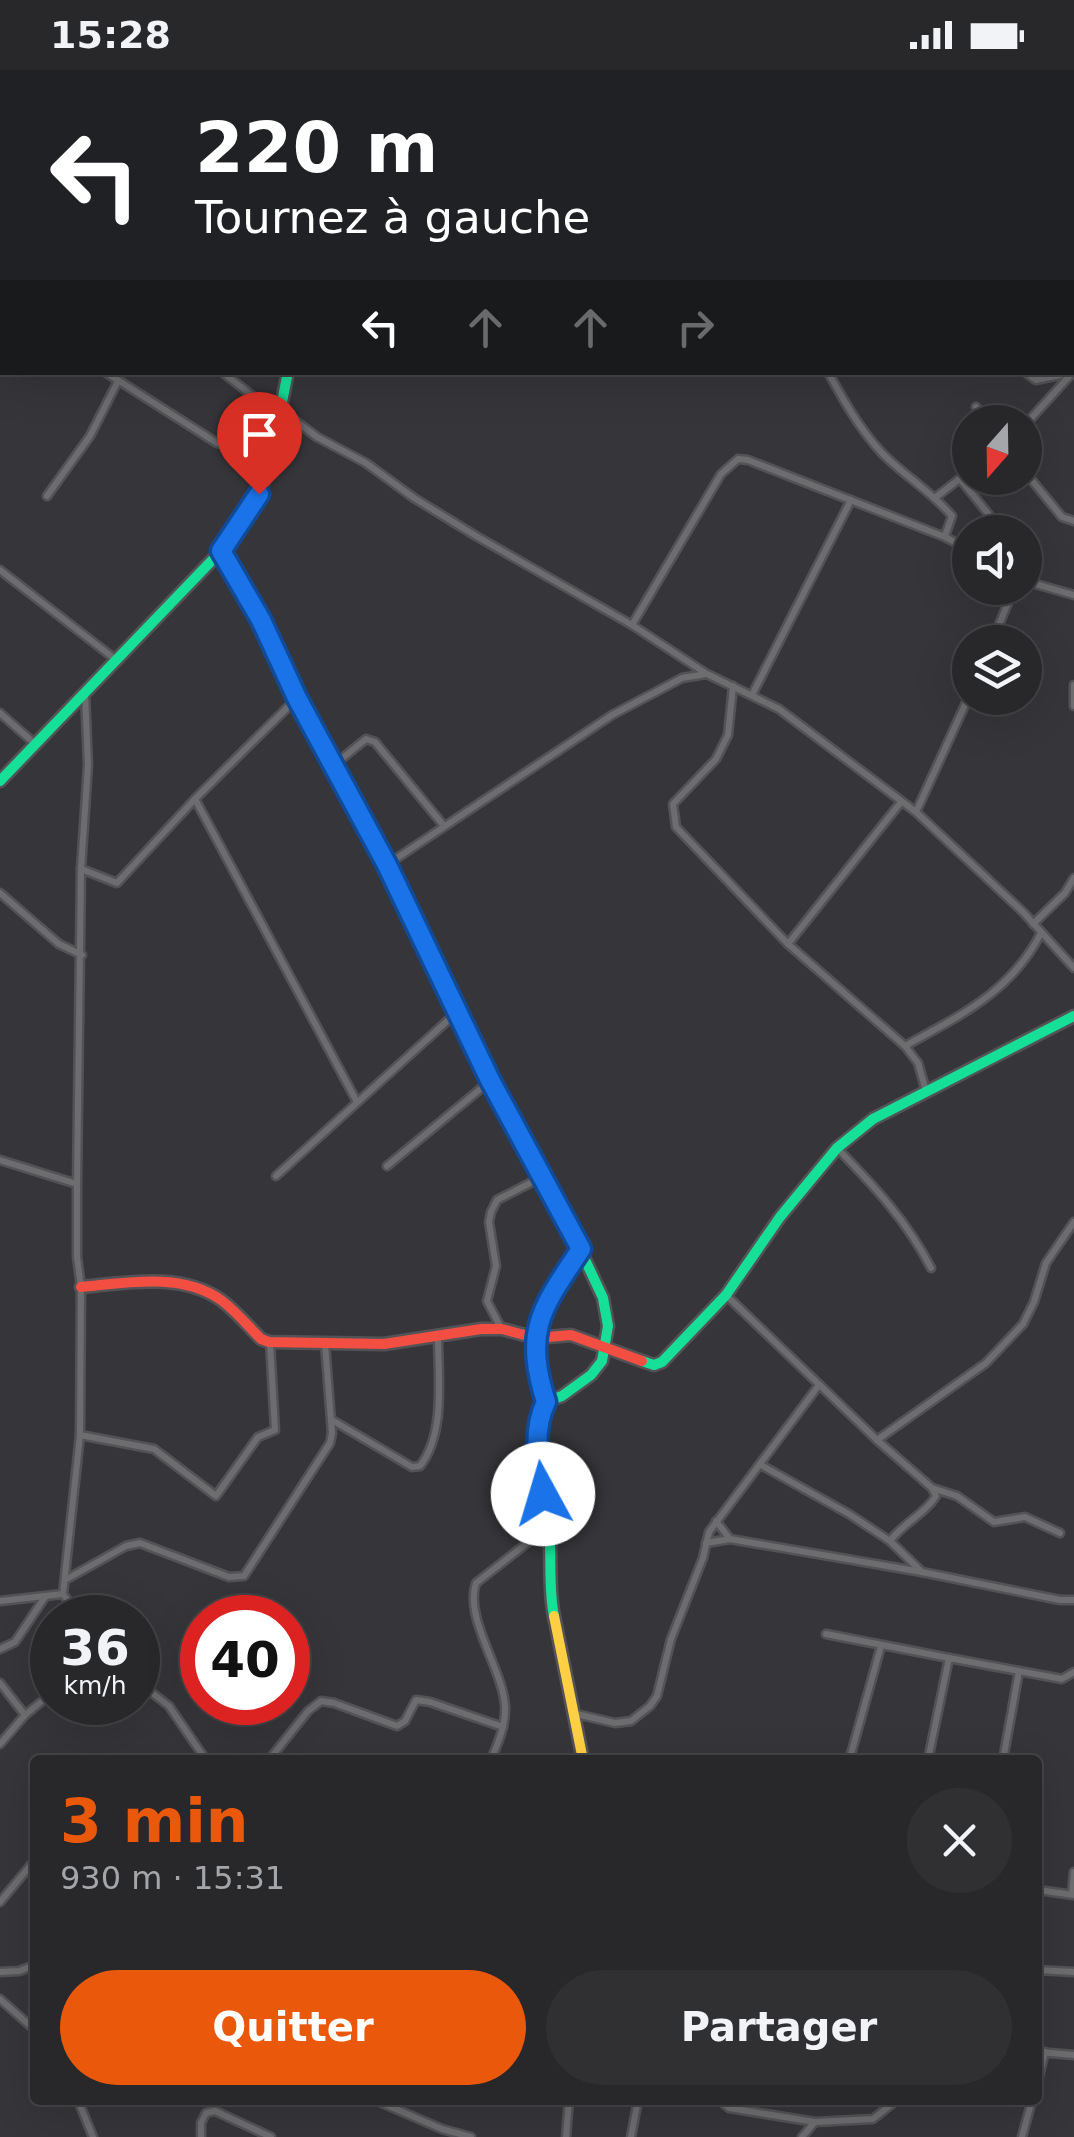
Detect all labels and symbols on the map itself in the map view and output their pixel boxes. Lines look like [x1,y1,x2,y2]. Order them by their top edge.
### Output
pin [217,392,302,495]
north arrow [952,405,1042,495]
position arrow [491,1442,595,1546]
speed limit sign: 40 [180,1595,310,1725]

